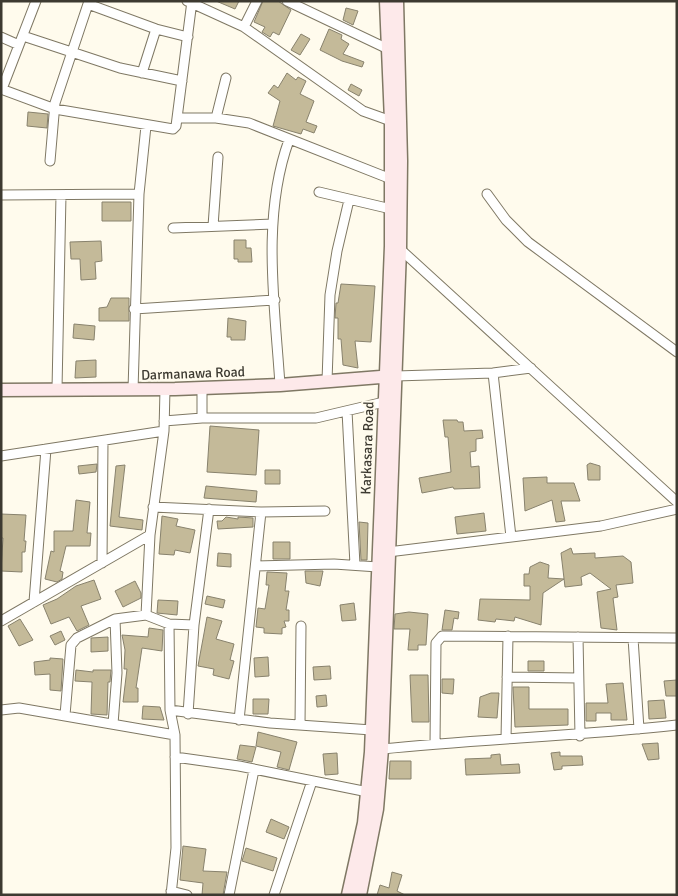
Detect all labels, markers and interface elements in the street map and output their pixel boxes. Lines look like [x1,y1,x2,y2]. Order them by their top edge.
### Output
street label: Darmanawa Road [141,363,245,384]
street label: Karkasara Road [357,401,378,495]

